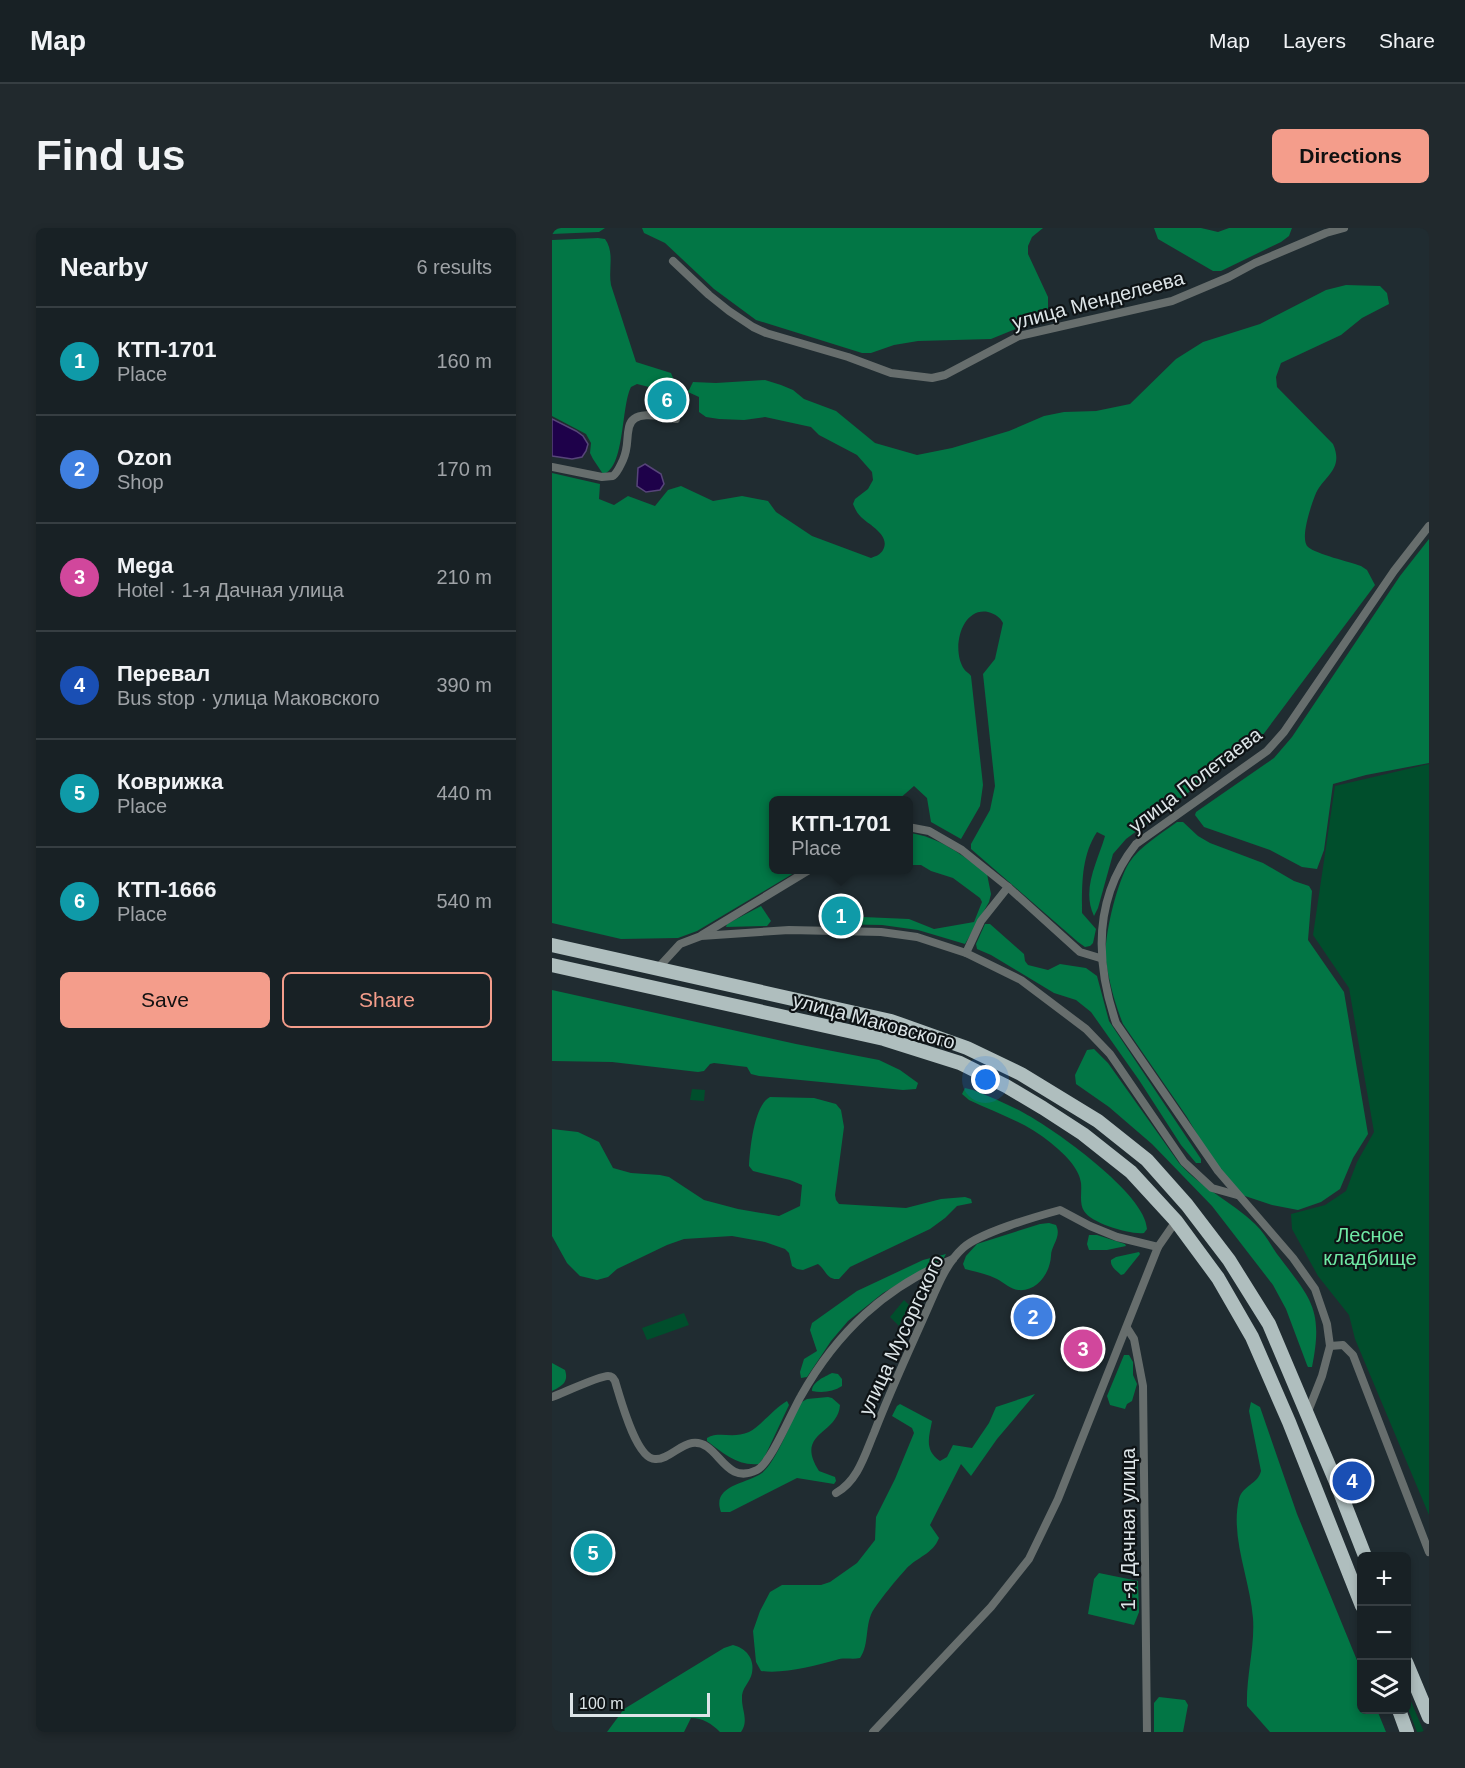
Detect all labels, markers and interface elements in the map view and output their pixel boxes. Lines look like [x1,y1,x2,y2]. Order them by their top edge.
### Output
text: Map [30,25,86,56]
text: Map [1209,29,1250,52]
text: Layers [1283,29,1346,52]
text: Share [1379,29,1435,52]
button: Directions [1272,129,1429,183]
text: Find us [36,132,185,179]
text: Nearby [60,252,148,282]
text: 6 results [416,256,492,278]
street label: улица Менделеева [1010,266,1187,334]
text: КТП-1701 [117,337,217,362]
text: 1 [74,350,85,372]
text: 160 m [436,350,492,372]
text: Place [117,363,167,385]
pin: 6 [648,378,686,423]
text: Ozon [117,445,172,470]
text: 2 [74,458,85,480]
text: 170 m [436,458,492,480]
text: Shop [117,471,164,493]
text: Mega [117,553,173,578]
text: 3 [74,566,85,588]
text: 210 m [436,566,492,588]
text: Hotel · 1-я Дачная улица [117,579,344,601]
text: Перевал [117,661,210,686]
text: 4 [74,674,85,696]
text: 390 m [436,674,492,696]
text: Bus stop · улица Маковского [117,687,380,709]
street label: улица Полетаева [1124,722,1266,837]
text: Коврижка [117,769,223,794]
text: 5 [74,782,85,804]
text: 440 m [436,782,492,804]
text: Place [117,795,167,817]
popup [769,796,913,874]
text: КТП-1701 [791,811,891,836]
text: Place [791,837,841,859]
text: КТП-1666 [117,877,217,902]
text: 6 [74,890,85,912]
text: 540 m [436,890,492,912]
pin: 1 [822,894,860,938]
text: Place [117,903,167,925]
button: Save [60,972,270,1028]
button: Share [282,972,492,1028]
street label: улица Маковского [790,989,958,1053]
your location [971,1065,1000,1094]
park label: Лесное кладбище [1323,1224,1417,1269]
street label: улица Мусоргского [854,1251,948,1419]
pin: 2 [1014,1294,1052,1340]
pin: 3 [1064,1326,1102,1372]
street label: 1-я Дачная улица [1117,1447,1139,1610]
pin: 4 [1332,1458,1372,1504]
pin: 5 [574,1530,612,1576]
map controls [1357,1552,1411,1714]
button: + [1357,1552,1411,1606]
button: − [1357,1606,1411,1660]
button: layers [1357,1660,1411,1714]
scale bar [570,1690,710,1718]
text: 100 m [579,1695,623,1712]

